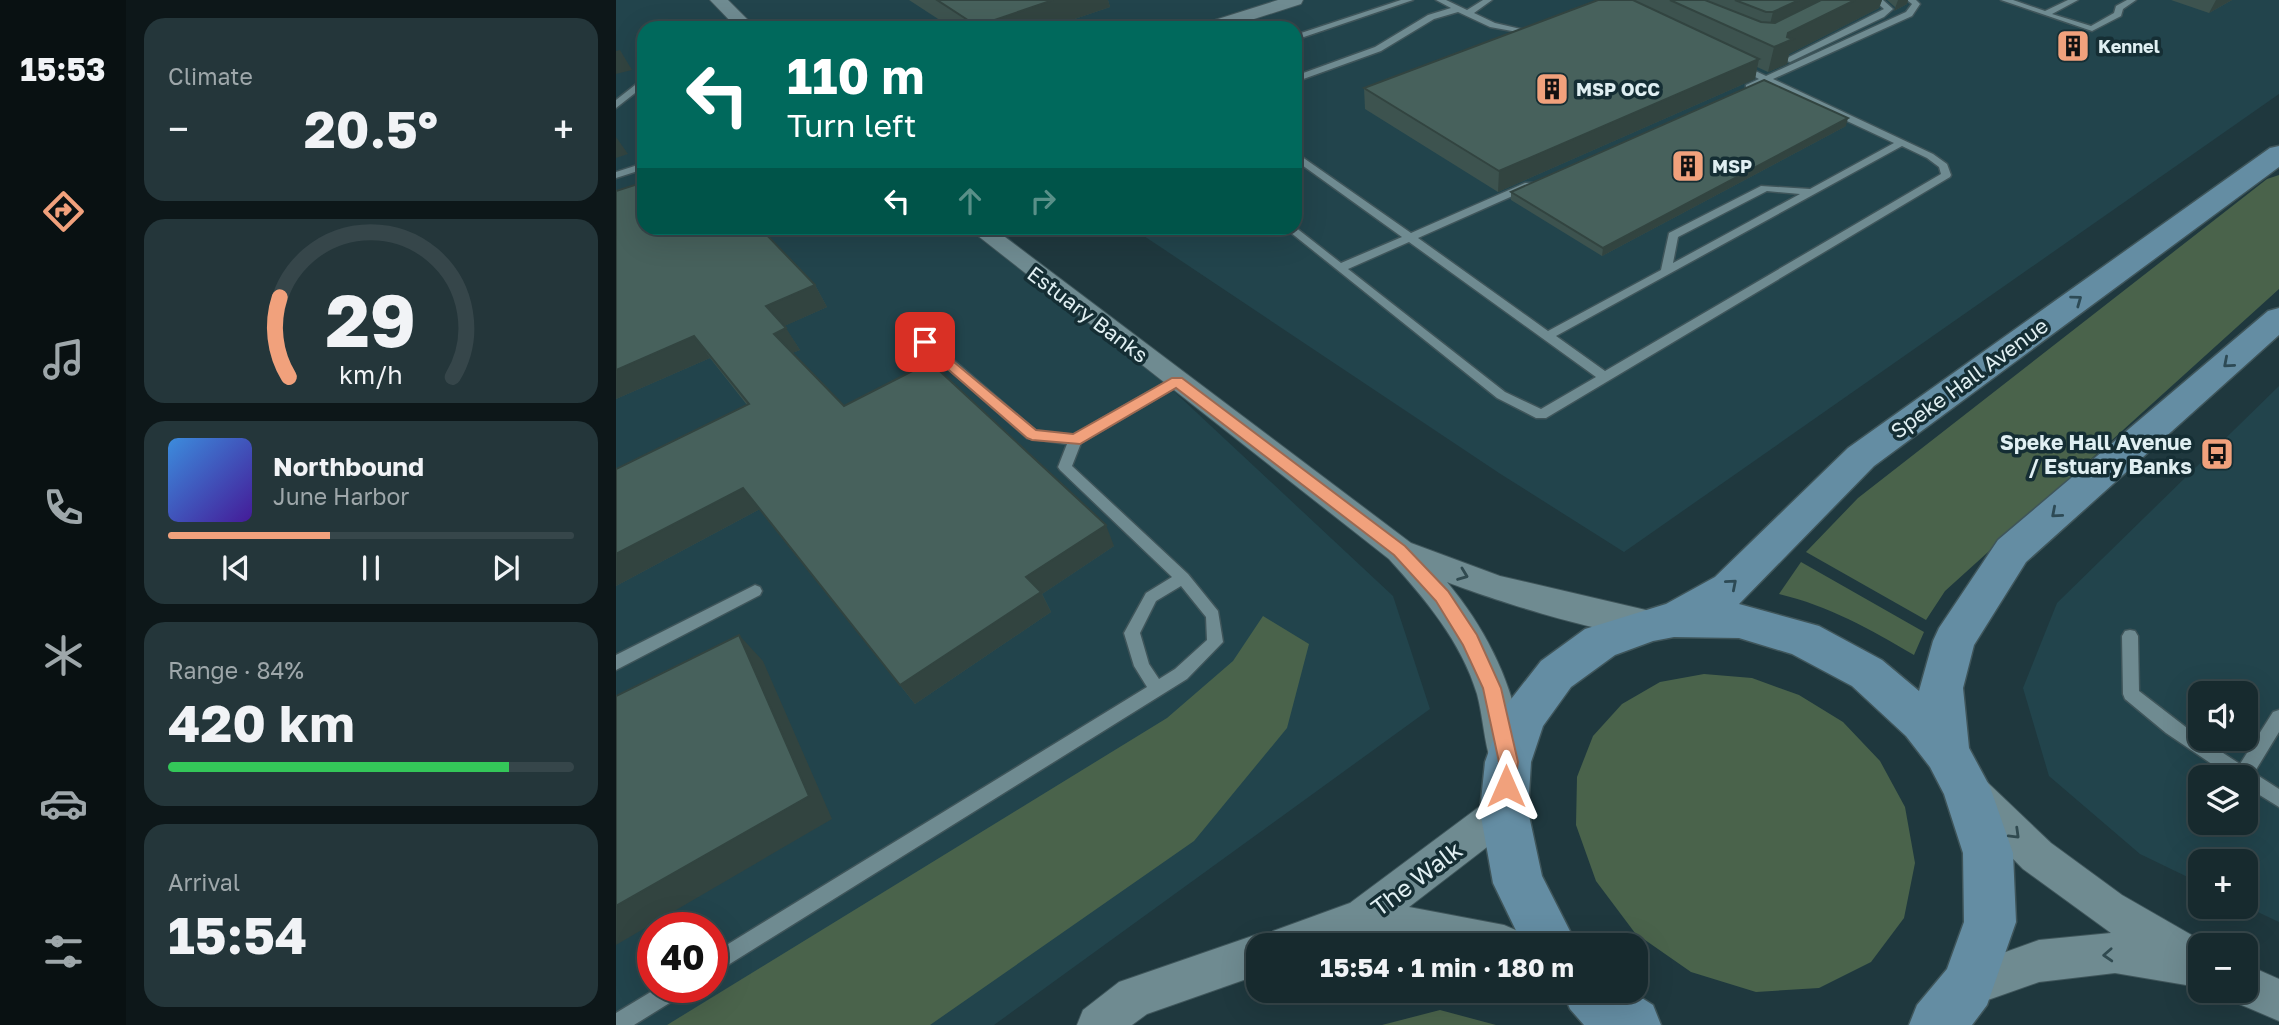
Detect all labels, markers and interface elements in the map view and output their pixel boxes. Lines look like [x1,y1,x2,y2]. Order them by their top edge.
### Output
building icon: Kennel [2054,27,2092,65]
place label: Kennel [2098,35,2160,57]
text: 110 m [787,46,924,105]
icon: left [672,49,763,140]
text: 15:53 [20,50,106,88]
text: Climate [168,62,253,90]
building icon: MSP OCC [1533,70,1571,108]
place label: MSP OCC [1576,78,1660,100]
text: 20.5° [304,97,438,159]
text: − [168,106,189,151]
text: + [553,106,574,151]
text: Turn left [787,106,916,144]
building icon: MSP [1669,147,1707,185]
place label: MSP [1712,155,1752,177]
icon: left [878,182,916,220]
icon: ahead [951,182,989,220]
icon: right [1024,182,1062,220]
icon: directions [39,187,88,236]
street label: Estuary Banks [1022,260,1154,368]
text: 29 [326,277,416,364]
one-way arrow [2069,296,2081,308]
pin [895,312,955,372]
street label: Speke Hall Avenue [1885,312,2053,444]
icon: arrive [906,323,944,361]
icon: music [39,335,88,384]
one-way arrow [2223,355,2236,367]
text: km/h [339,359,403,390]
place label: Speke Hall Avenue / Estuary Banks [2000,429,2192,479]
bus stop icon: Speke Hall Avenue / Estuary Banks [2198,435,2236,473]
text: Northbound [273,451,424,482]
text: June Harbor [273,482,409,510]
icon: phone [39,483,88,532]
one-way arrow [2051,505,2064,517]
icon: previous [217,549,255,587]
icon: pause [352,549,390,587]
icon: next [487,549,525,587]
one-way arrow [1457,567,1469,581]
one-way arrow [1724,580,1737,592]
icon: climate [39,631,88,680]
text: Range · 84% [168,656,304,684]
map controls [2188,681,2258,1003]
button: sound [2188,681,2258,751]
text: 420 km [168,691,355,753]
position arrow [1469,749,1543,823]
button: layers [2188,765,2258,835]
icon: car [39,779,88,828]
one-way arrow [2006,826,2019,839]
street label: The Walk [1365,834,1467,922]
button: + [2188,849,2258,919]
text: Arrival [168,868,240,896]
text: 15:54 [168,903,307,965]
speed limit sign: 40 [637,912,728,1003]
icon: filters [39,927,88,976]
button: − [2188,933,2258,1003]
one-way arrow [2102,947,2113,962]
text: 15:54 · 1 min · 180 m [1320,952,1574,983]

